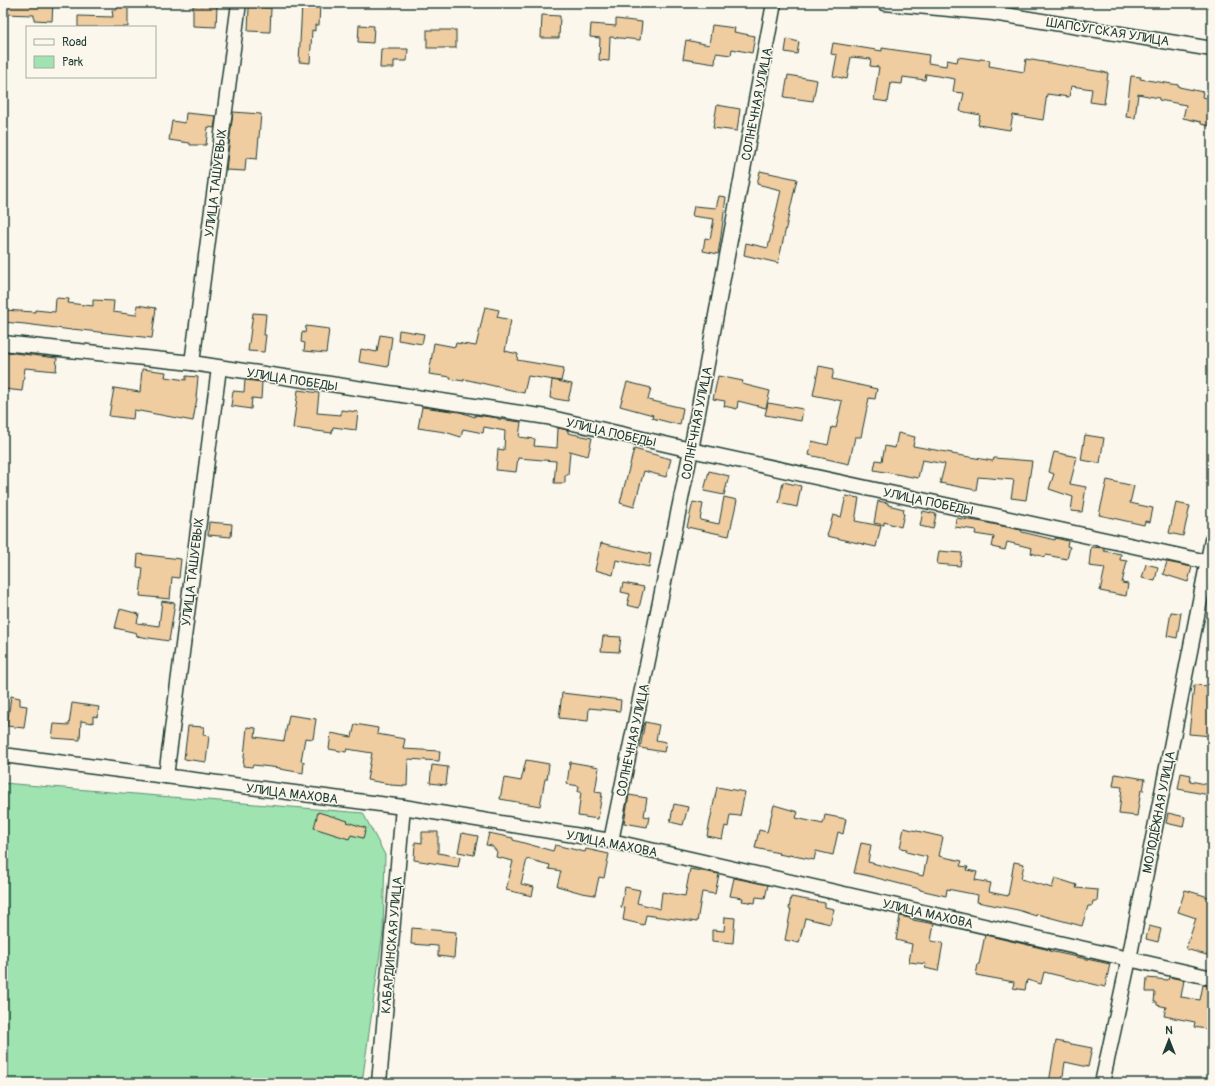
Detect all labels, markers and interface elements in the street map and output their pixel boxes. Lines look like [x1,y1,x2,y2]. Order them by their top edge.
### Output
street label: ШАПСУГСКАЯ УЛИЦА [1045,14,1171,50]
legend [26,26,156,78]
text: Road [62,35,87,50]
street label: СОЛНЕЧНАЯ УЛИЦА [738,46,776,162]
text: Park [62,55,83,70]
street label: УЛИЦА ТАШУЕВЫХ [201,128,231,238]
street label: УЛИЦА ПОБЕДЫ [245,365,338,395]
street label: СОЛНЕЧНАЯ УЛИЦА [678,365,716,481]
street label: УЛИЦА ПОБЕДЫ [564,415,657,451]
street label: УЛИЦА ПОБЕДЫ [881,485,974,519]
street label: УЛИЦА ТАШУЕВЫХ [178,517,208,627]
street label: СОЛНЕЧНАЯ УЛИЦА [613,682,653,798]
street label: МОЛОДЁЖНАЯ УЛИЦА [1139,749,1179,875]
street label: УЛИЦА МАХОВА [245,780,339,808]
street label: УЛИЦА МАХОВА [565,827,659,861]
street label: КАБАРДИНСКАЯ УЛИЦА [378,875,406,1014]
street label: УЛИЦА МАХОВА [881,896,975,932]
north arrow [1149,1020,1189,1060]
text: N [1165,1024,1173,1037]

